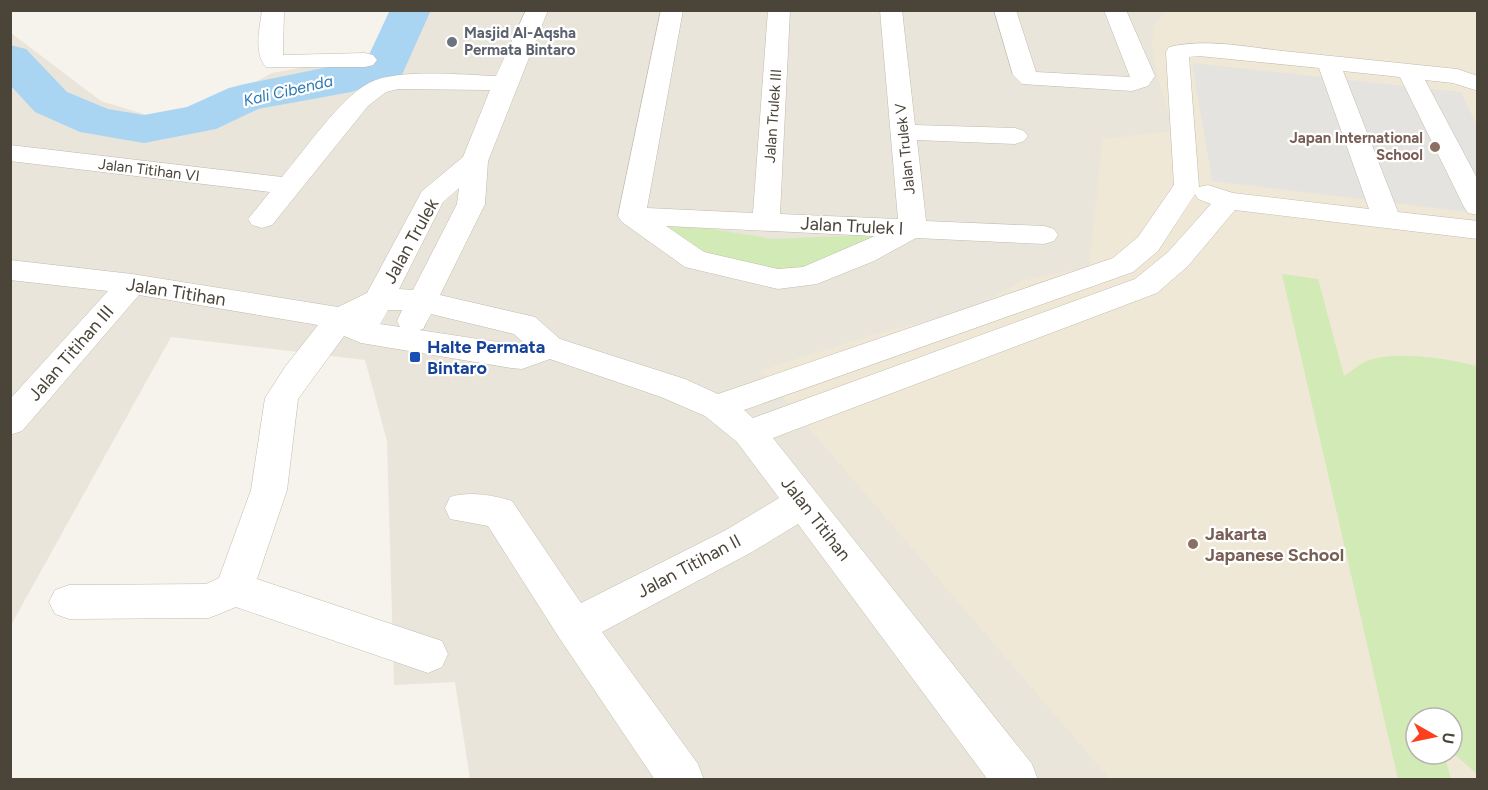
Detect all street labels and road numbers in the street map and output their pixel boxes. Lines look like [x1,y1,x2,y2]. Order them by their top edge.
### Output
street label: Jalan Trulek III [761,68,785,164]
street label: Jalan Trulek V [891,102,919,196]
street label: Jalan Titihan VI [97,155,201,185]
street label: Jalan Trulek [379,194,443,287]
street label: Jalan Trulek I [800,212,904,240]
street label: Jalan Titihan [125,273,227,311]
street label: Jalan Titihan III [23,301,119,405]
street label: Jalan Titihan [776,473,856,565]
street label: Jalan Titihan II [633,529,745,603]

